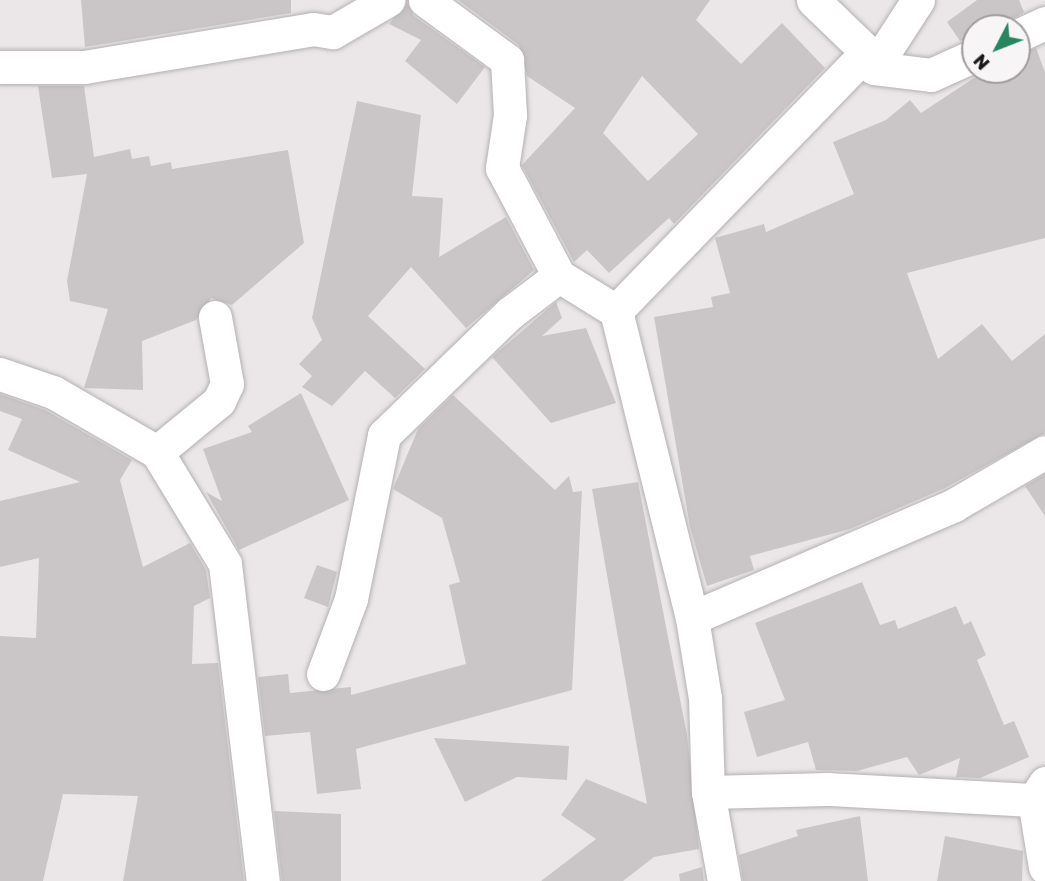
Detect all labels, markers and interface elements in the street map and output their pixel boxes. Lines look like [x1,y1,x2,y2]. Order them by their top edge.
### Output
north arrow [961,14,1031,84]
text: N [968,49,995,75]

